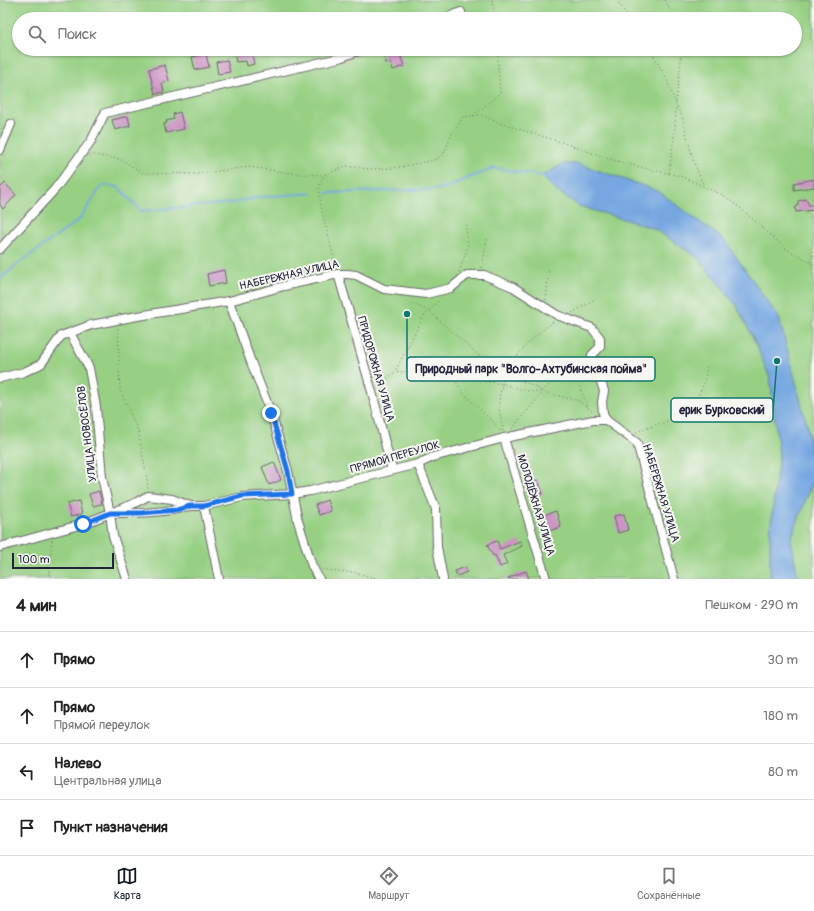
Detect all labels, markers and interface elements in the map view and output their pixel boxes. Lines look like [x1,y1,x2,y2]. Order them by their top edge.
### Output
search box [12,12,802,56]
icon: search [26,23,48,45]
text: Поиск [58,25,97,44]
street label: НАБЕРЕЖНАЯ УЛИЦА [238,257,340,293]
street label: ПРИДОРОЖНАЯ УЛИЦА [355,315,397,423]
callout: Природный парк "Волго-Ахтубинская пойма" [407,357,655,381]
text: Природный парк "Волго-Ахтубинская пойма" [415,362,647,377]
street label: УЛИЦА НОВОСЁЛОВ [75,385,99,483]
callout: ерик Бурковский [671,398,773,422]
text: ерик Бурковский [678,403,765,418]
route end [262,404,280,422]
street label: ПРЯМОЙ ПЕРЕУЛОК [349,438,441,476]
street label: НАБЕРЕЖНАЯ УЛИЦА [640,442,682,544]
street label: МОЛОДЁЖНАЯ УЛИЦА [514,453,558,557]
route start [74,515,92,533]
scale bar [12,551,114,570]
text: 100 m [18,553,49,566]
text: 4 мин [16,595,57,616]
text: Пешком · 290 m [705,597,798,613]
icon: ahead [16,649,38,671]
text: Прямо [54,650,95,669]
text: 30 m [768,652,798,668]
text: Прямо [54,698,95,717]
icon: ahead [16,705,38,727]
text: 180 m [763,708,798,724]
text: Прямой переулок [54,717,150,733]
text: Налево [54,754,101,773]
icon: left [16,761,38,783]
text: 80 m [768,764,798,780]
text: Центральная улица [54,773,161,789]
icon: arrive [16,817,38,839]
text: Пункт назначения [54,818,168,837]
tab: Карта [114,865,141,902]
tab: Маршрут [368,865,410,902]
tab: Сохранённые [637,865,700,902]

